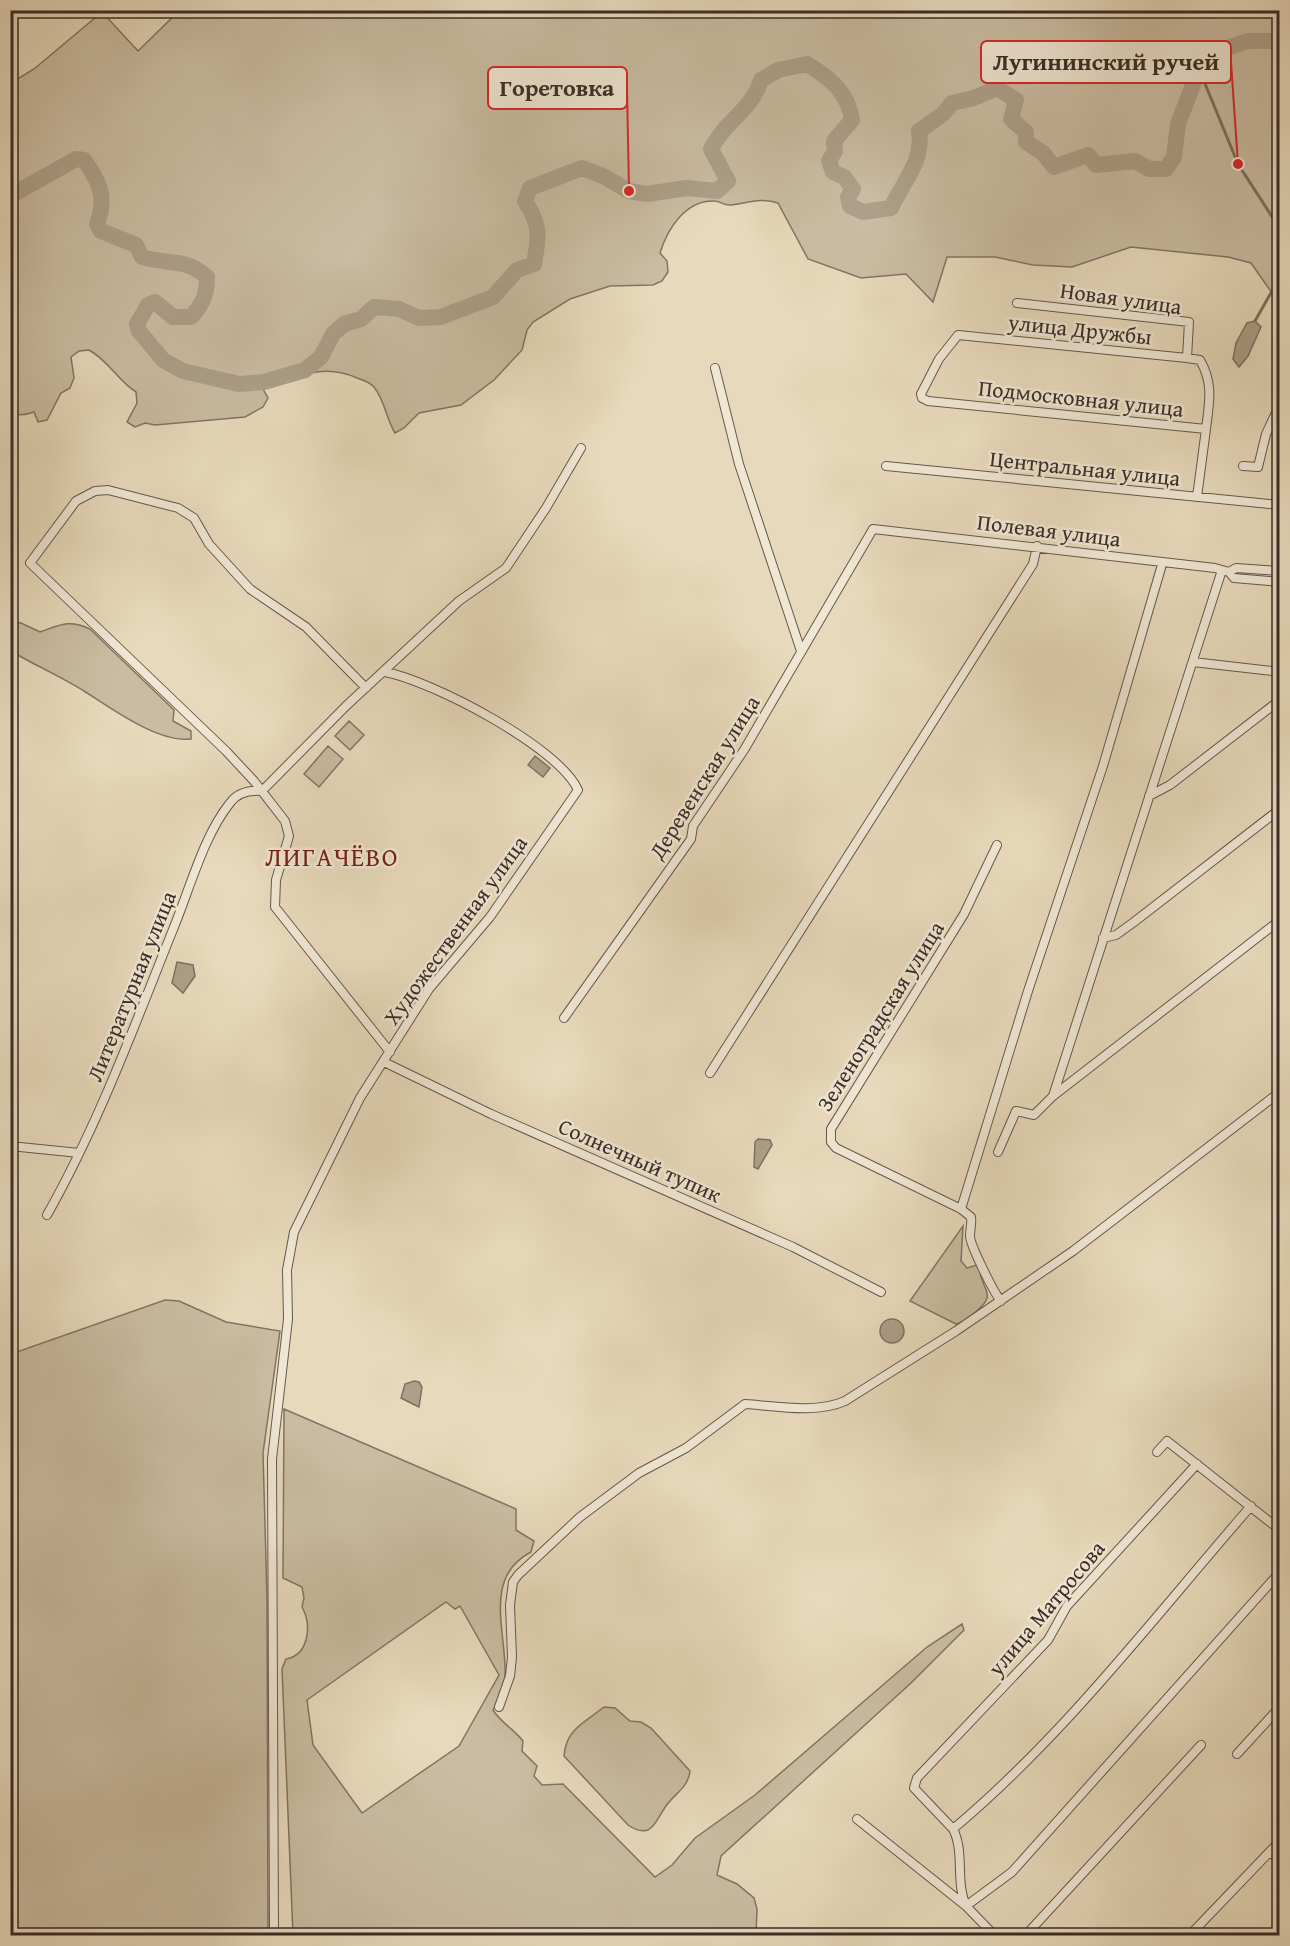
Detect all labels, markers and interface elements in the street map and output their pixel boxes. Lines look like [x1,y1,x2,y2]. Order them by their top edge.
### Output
callout: Лугининский ручей [981,41,1231,83]
text: Лугининский ручей [993,44,1219,79]
callout: Горетовка [488,67,627,109]
text: Горетовка [500,70,615,105]
street label: Новая улица [1058,274,1184,322]
street label: улица Дружбы [1006,305,1153,352]
street label: Подмосковная улица [977,371,1186,425]
street label: Центральная улица [988,442,1182,494]
street label: Полевая улица [975,505,1123,555]
street label: Деревенская улица [640,689,768,866]
street label: Художественная улица [375,828,535,1031]
district label: ЛИГАЧЁВО [265,837,399,876]
street label: Литературная улица [78,886,184,1086]
street label: Зеленоградская улица [808,914,952,1117]
street label: Солнечный тупик [554,1110,727,1210]
street label: улица Матросова [979,1533,1113,1683]

